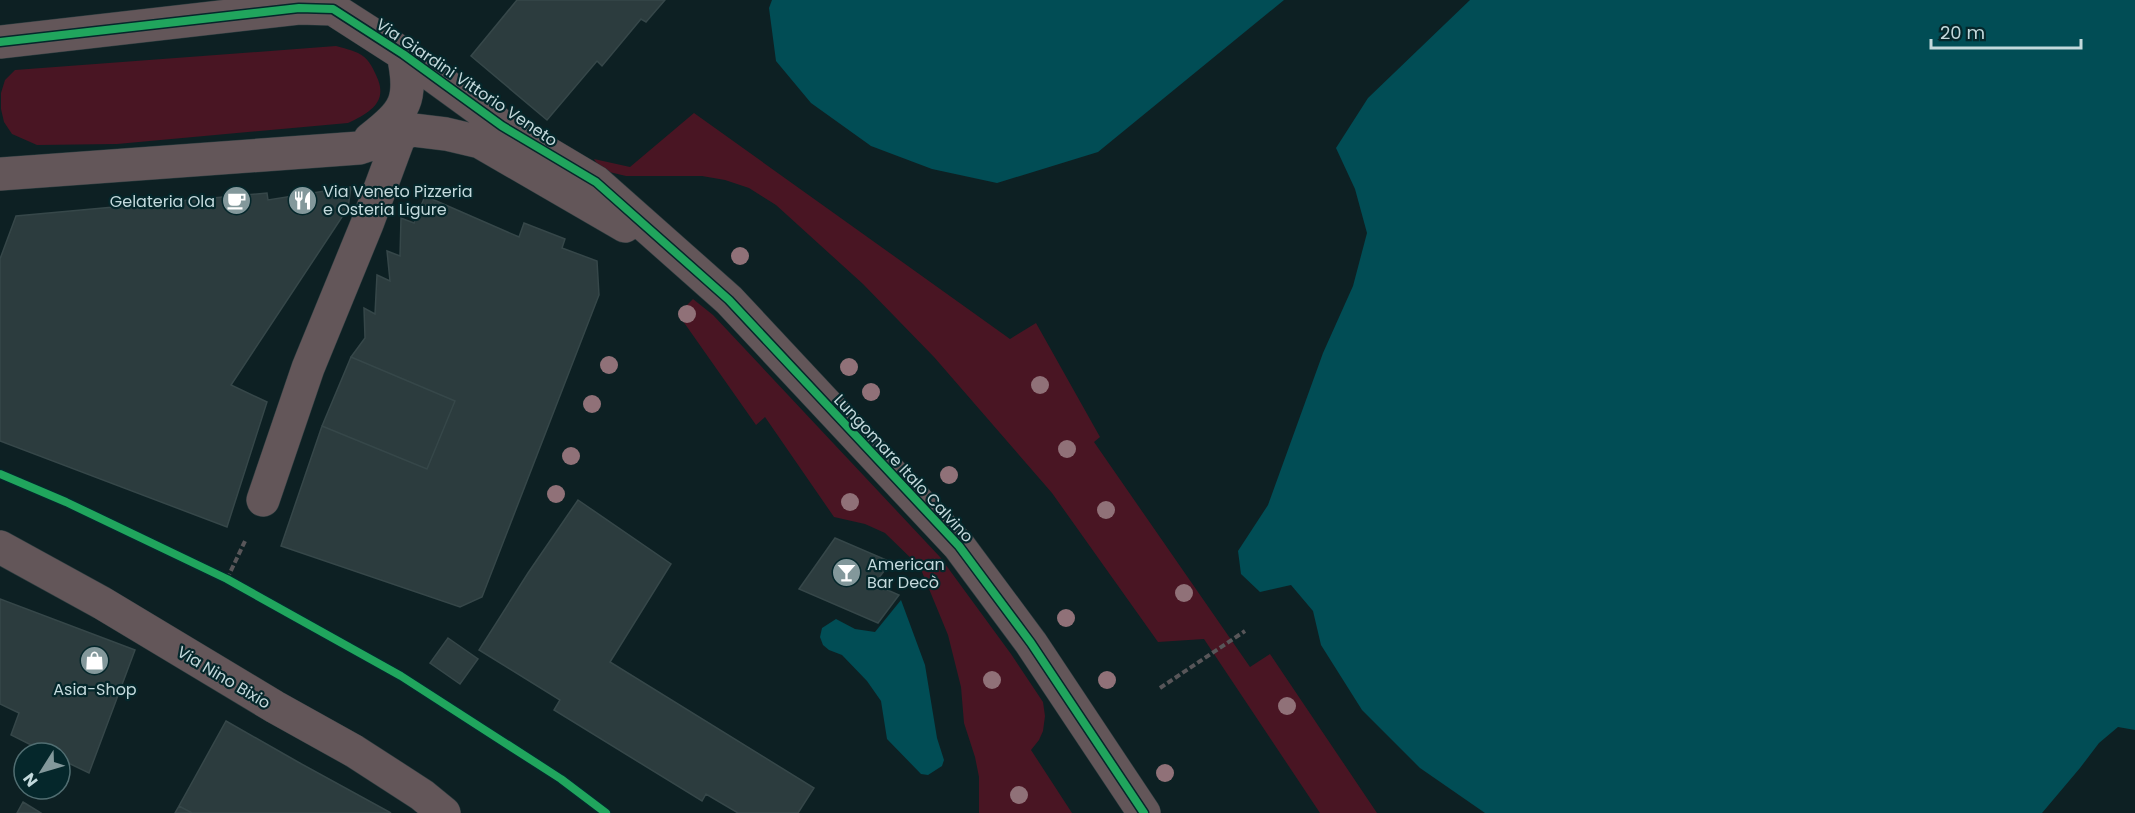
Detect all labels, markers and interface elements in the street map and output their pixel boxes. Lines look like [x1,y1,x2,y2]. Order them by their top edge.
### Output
scale bar [1931,12,2081,50]
street label: Via Giardini Vittorio Veneto [371,13,562,152]
text: 20 m [1940,20,1985,45]
place label: Via Veneto Pizzeria e Osteria Ligure [323,180,472,221]
restaurant icon: Via Veneto Pizzeria e Osteria Ligure [286,184,318,216]
cafe icon: Gelateria Ola [220,185,252,217]
place label: Gelateria Ola [110,190,215,213]
street label: Lungomare Italo Calvino [829,389,979,548]
place label: American Bar Decò [867,553,945,594]
bar icon: American Bar Decò [830,557,862,589]
street label: Via Nino Bixio [173,640,275,714]
shop icon: Asia-Shop [79,645,111,677]
place label: Asia-Shop [53,678,137,701]
north arrow [12,741,72,801]
text: N [18,768,43,791]

